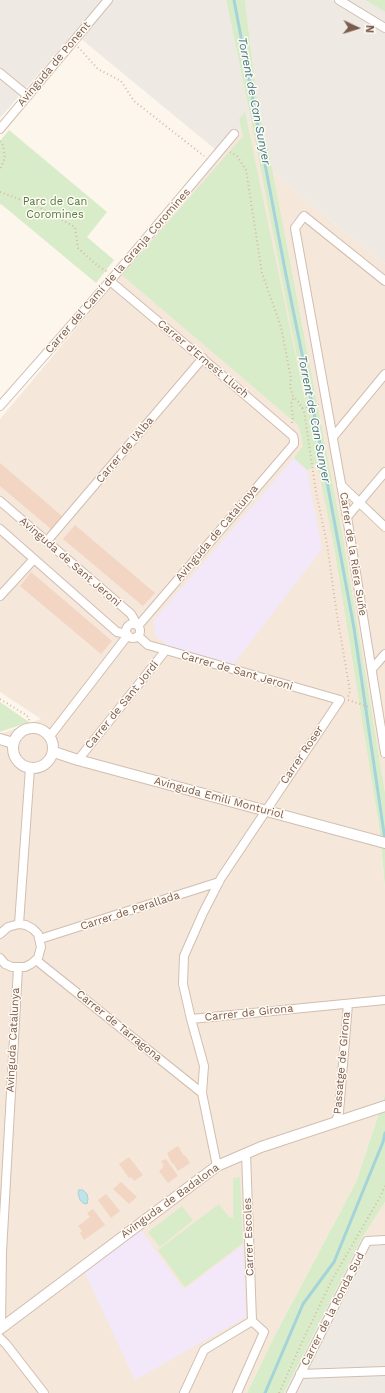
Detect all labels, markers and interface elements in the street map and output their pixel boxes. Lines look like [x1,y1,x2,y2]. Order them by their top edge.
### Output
north arrow [337,8,377,48]
street label: Avinguda de Ponent [15,19,93,109]
text: N [363,24,376,33]
water label: Torrent de Can Sunyer [235,36,273,166]
street label: Carrer del Camí de la Granja Coromines [43,186,193,356]
park label: Parc de Can Coromines [23,195,87,221]
street label: Carrer d'Ernest Lluch [155,317,251,401]
water label: Torrent de Can Sunyer [295,354,333,484]
street label: Carrer de l'Alba [93,414,157,486]
street label: Avinguda de Catalunya [173,482,261,584]
street label: Carrer de la Riera Suñe [337,491,369,617]
street label: Avinguda de Sant Jeroni [17,514,123,610]
street label: Carrer de Sant Jeroni [180,649,294,693]
street label: Carrer de Sant Jordi [82,658,162,752]
street label: Carrer Roser [278,723,326,787]
street label: Avinguda Emili Monturiol [153,774,285,822]
street label: Carrer de Perallada [79,889,181,933]
street label: Avinguda Catalunya [4,987,22,1093]
street label: Carrer de Tarragona [73,987,165,1065]
street label: Carrer de Girona [204,1002,294,1024]
street label: Passatge de Girona [331,1011,353,1115]
street label: Avinguda de Badalona [118,1161,222,1241]
street label: Carrer Escoles [241,1198,257,1276]
street label: Carrer de la Ronda Sud [299,1250,367,1368]

